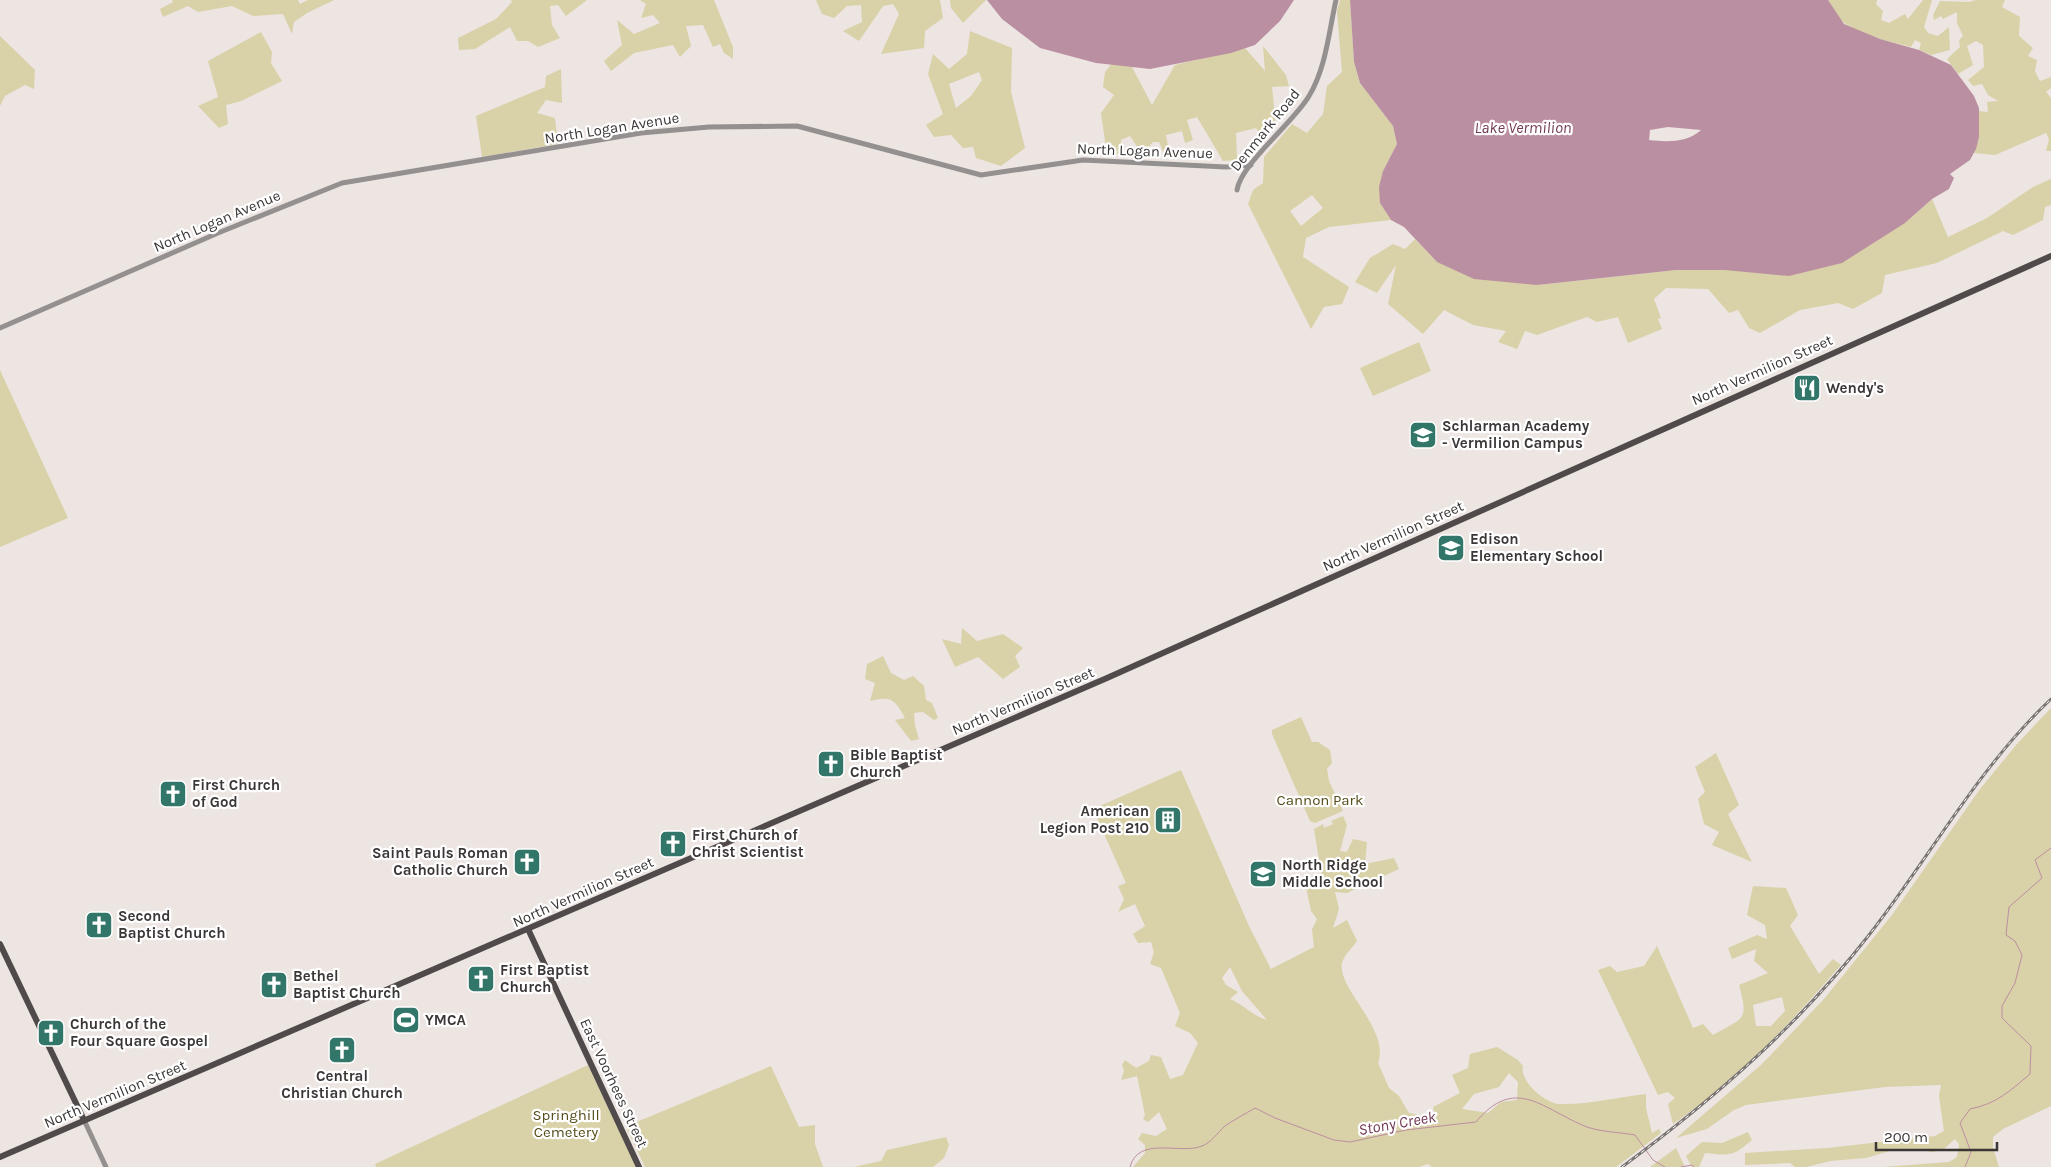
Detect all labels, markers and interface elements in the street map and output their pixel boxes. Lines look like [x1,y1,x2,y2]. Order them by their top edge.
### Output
street label: Denmark Road [1226,85,1304,175]
street label: North Logan Avenue [543,108,681,148]
water label: Lake Vermilion [1475,118,1571,137]
street label: North Logan Avenue [1077,140,1213,162]
street label: North Logan Avenue [151,186,283,256]
street label: North Vermilion Street [1689,331,1836,409]
restaurant icon: Wendy's [1792,373,1822,403]
place label: Wendy's [1826,379,1884,397]
place label: Schlarman Academy - Vermilion Campus [1442,417,1590,452]
school or university icon: Schlarman Academy - Vermilion Campus [1408,420,1438,450]
street label: North Vermilion Street [1320,497,1467,575]
place label: Edison Elementary School [1470,530,1603,565]
school or university icon: Edison Elementary School [1436,533,1466,563]
street label: North Vermilion Street [949,663,1097,739]
place label: Bible Baptist Church [850,746,943,781]
church icon: Bible Baptist Church [816,749,846,779]
place label: First Church of God [192,776,280,811]
church icon: First Church of God [158,779,188,809]
park label: Cannon Park [1277,791,1363,809]
place label: American Legion Post 210 [1040,802,1149,837]
building icon: American Legion Post 210 [1153,805,1183,835]
place label: First Church of Christ Scientist [692,826,804,861]
church icon: First Church of Christ Scientist [658,829,688,859]
place label: Saint Pauls Roman Catholic Church [372,844,508,879]
church icon: Saint Pauls Roman Catholic Church [512,847,542,877]
street label: North Vermilion Street [510,853,657,931]
place label: North Ridge Middle School [1282,856,1383,891]
school or university icon: North Ridge Middle School [1248,859,1278,889]
place label: Second Baptist Church [118,907,226,942]
church icon: Second Baptist Church [84,910,114,940]
place label: First Baptist Church [500,961,589,996]
church icon: First Baptist Church [466,964,496,994]
place label: Bethel Baptist Church [293,967,401,1002]
church icon: Bethel Baptist Church [259,970,289,1000]
sports icon: YMCA [391,1005,421,1035]
place label: YMCA [425,1011,466,1029]
place label: Church of the Four Square Gospel [70,1015,208,1050]
street label: East Voorhees Street [576,1015,652,1151]
church icon: Church of the Four Square Gospel [36,1018,66,1048]
church icon: Central Christian Church [327,1035,357,1065]
street label: North Vermilion Street [41,1056,189,1132]
place label: Central Christian Church [281,1067,403,1102]
park label: Springhill Cemetery [532,1106,600,1141]
water label: Stony Creek [1357,1107,1438,1139]
scale bar [1876,1120,1997,1152]
text: 200 m [1884,1128,1928,1146]

